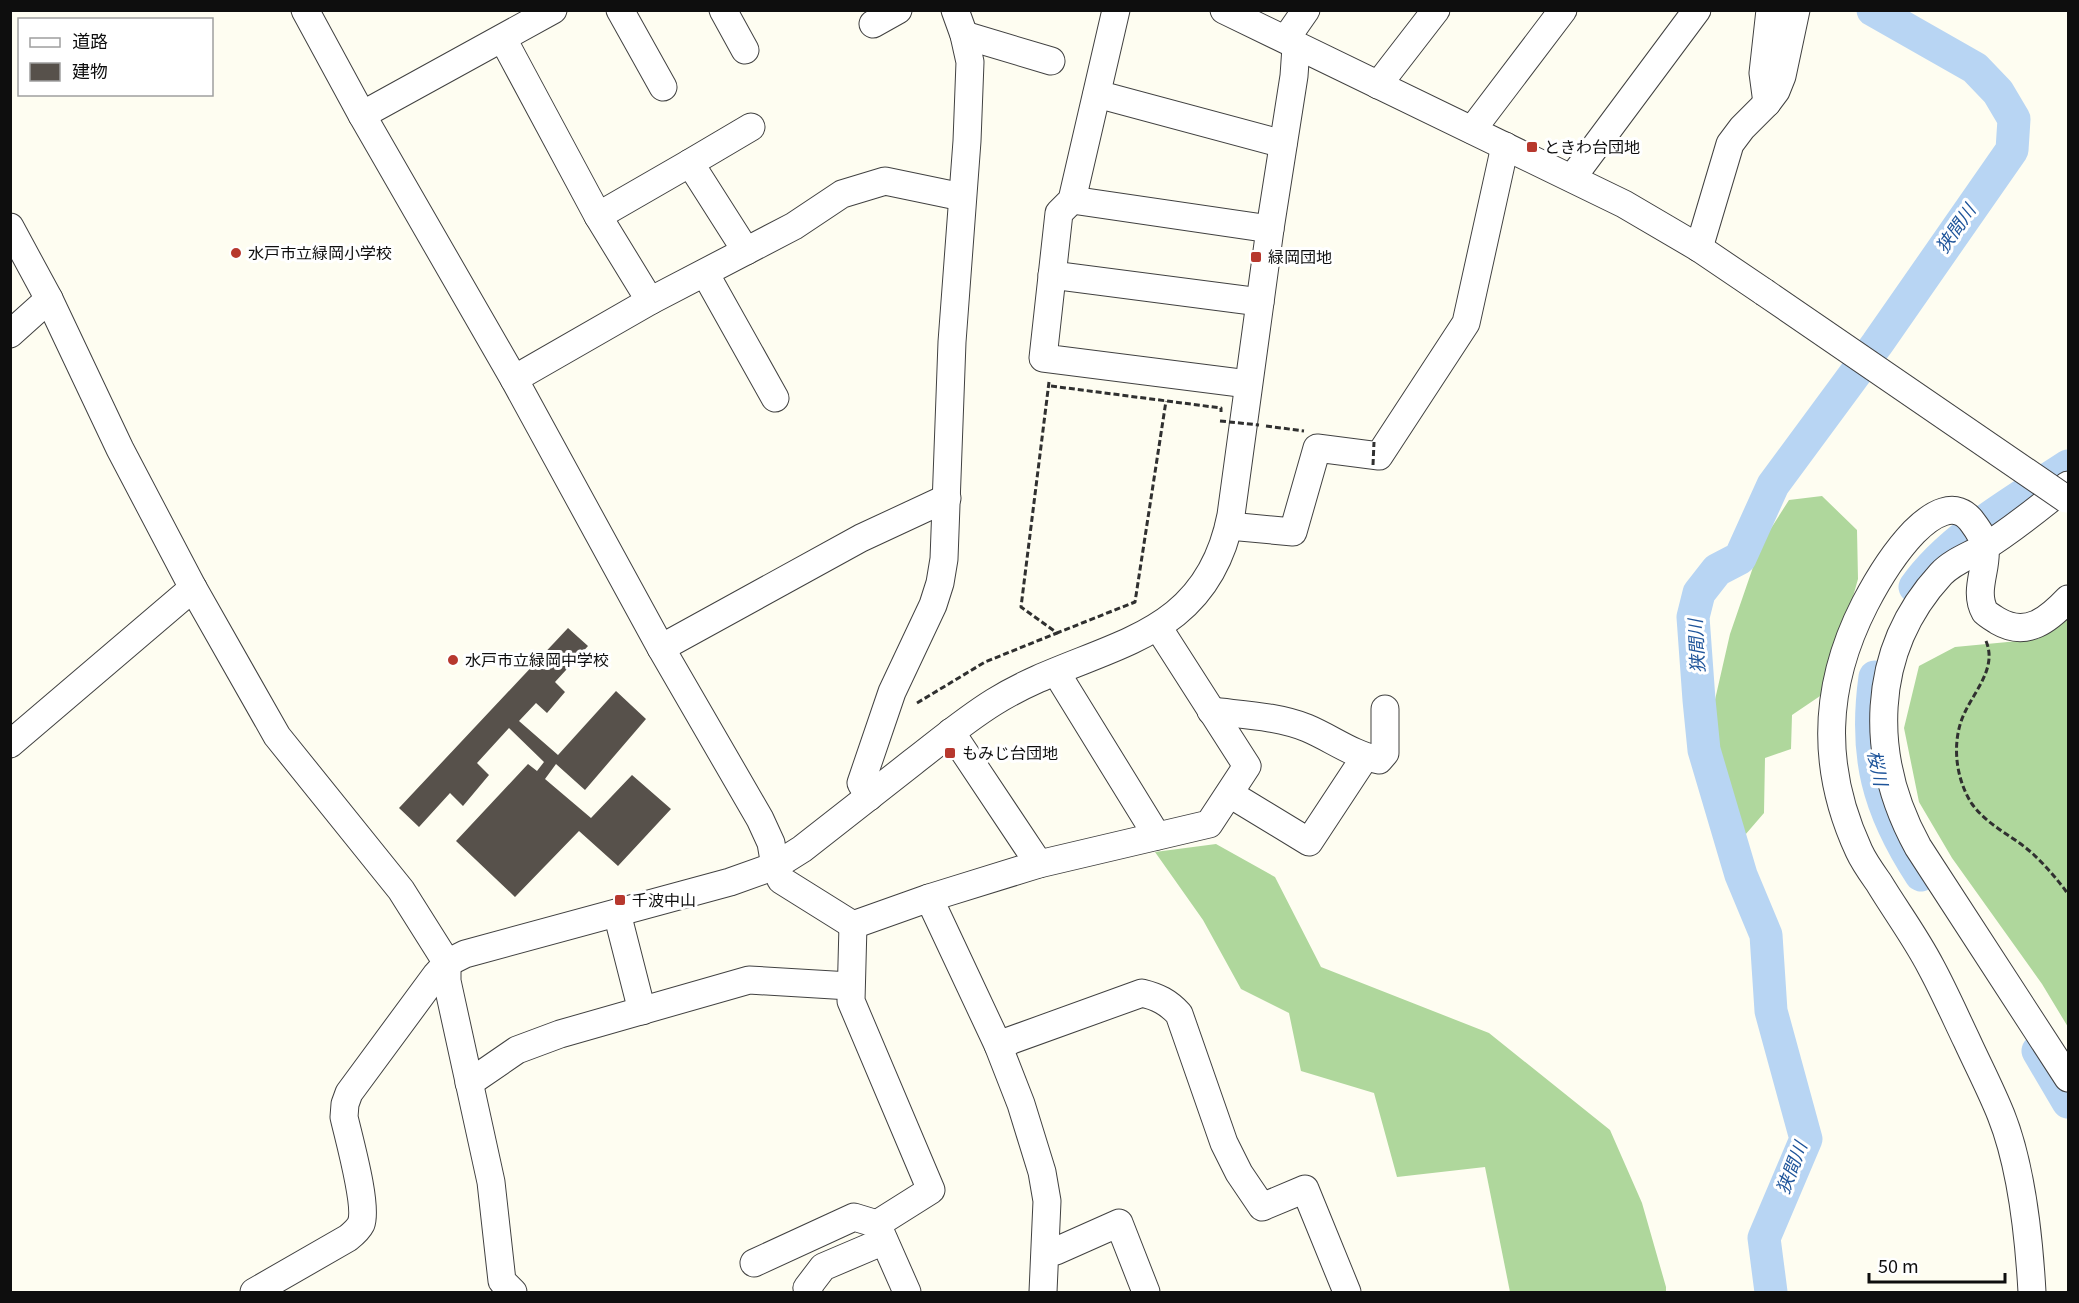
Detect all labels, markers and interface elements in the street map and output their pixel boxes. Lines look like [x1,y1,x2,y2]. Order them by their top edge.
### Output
legend [18,18,213,96]
text: 道路 [72,27,108,53]
text: 建物 [72,57,108,83]
place label: ときわ台団地 [1544,134,1640,158]
marker: ときわ台団地 [1525,140,1539,154]
water label: 狭間川 [1928,197,1982,257]
place label: 水戸市立緑岡小学校 [248,240,392,264]
place label: 緑岡団地 [1268,244,1332,268]
marker: 水戸市立緑岡小学校 [229,246,243,260]
marker: 緑岡団地 [1249,250,1263,264]
water label: 狭間川 [1681,616,1709,674]
place label: 水戸市立緑岡中学校 [465,647,609,671]
marker: 水戸市立緑岡中学校 [446,653,460,667]
place label: もみじ台団地 [962,740,1058,764]
marker: もみじ台団地 [943,746,957,760]
water label: 桜川 [1862,747,1896,790]
place label: 千波中山 [632,887,696,911]
marker: 千波中山 [613,893,627,907]
water label: 狭間川 [1768,1136,1813,1197]
scale bar [1869,1246,2006,1284]
text: 50 m [1878,1252,1919,1278]

